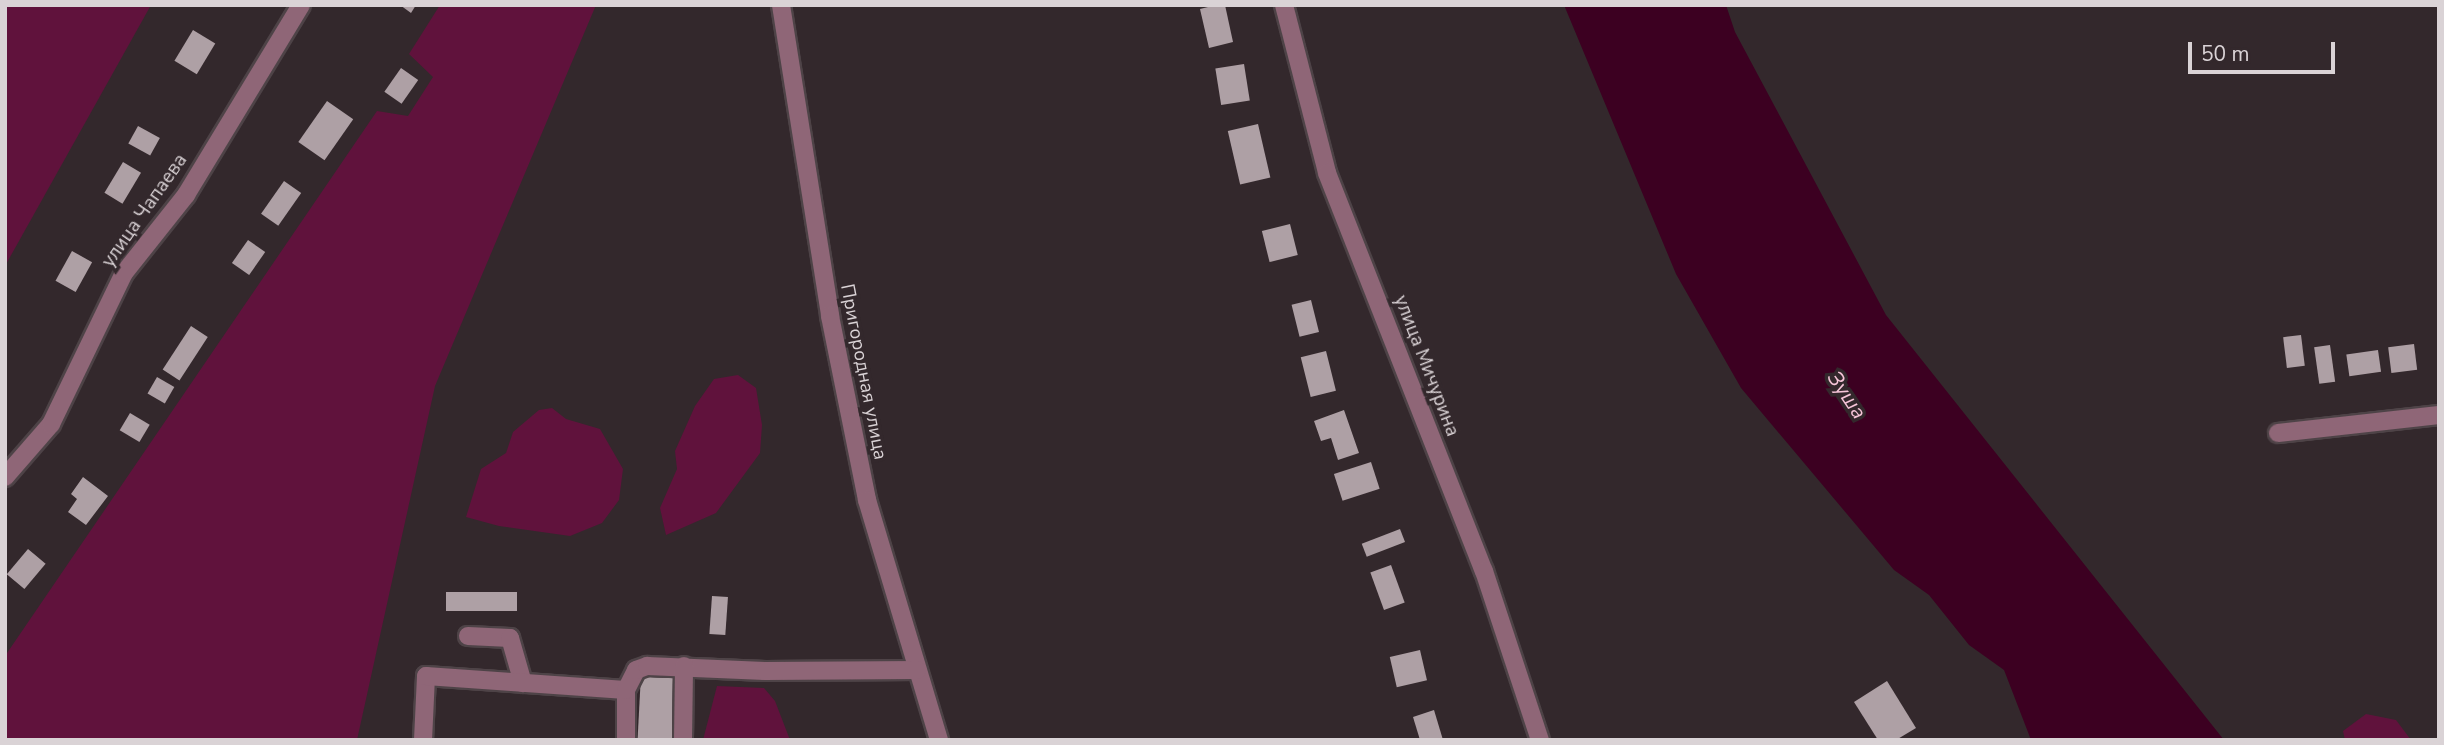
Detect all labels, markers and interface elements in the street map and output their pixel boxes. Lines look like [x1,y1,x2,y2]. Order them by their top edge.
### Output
scale bar [2192,28,2339,72]
text: 50 m [2201,40,2250,68]
street label: улица Чапаева [97,150,193,272]
street label: Пригородная улица [835,282,891,462]
street label: улица Мичурина [1389,292,1463,440]
water label: Зуша [1822,366,1872,424]

